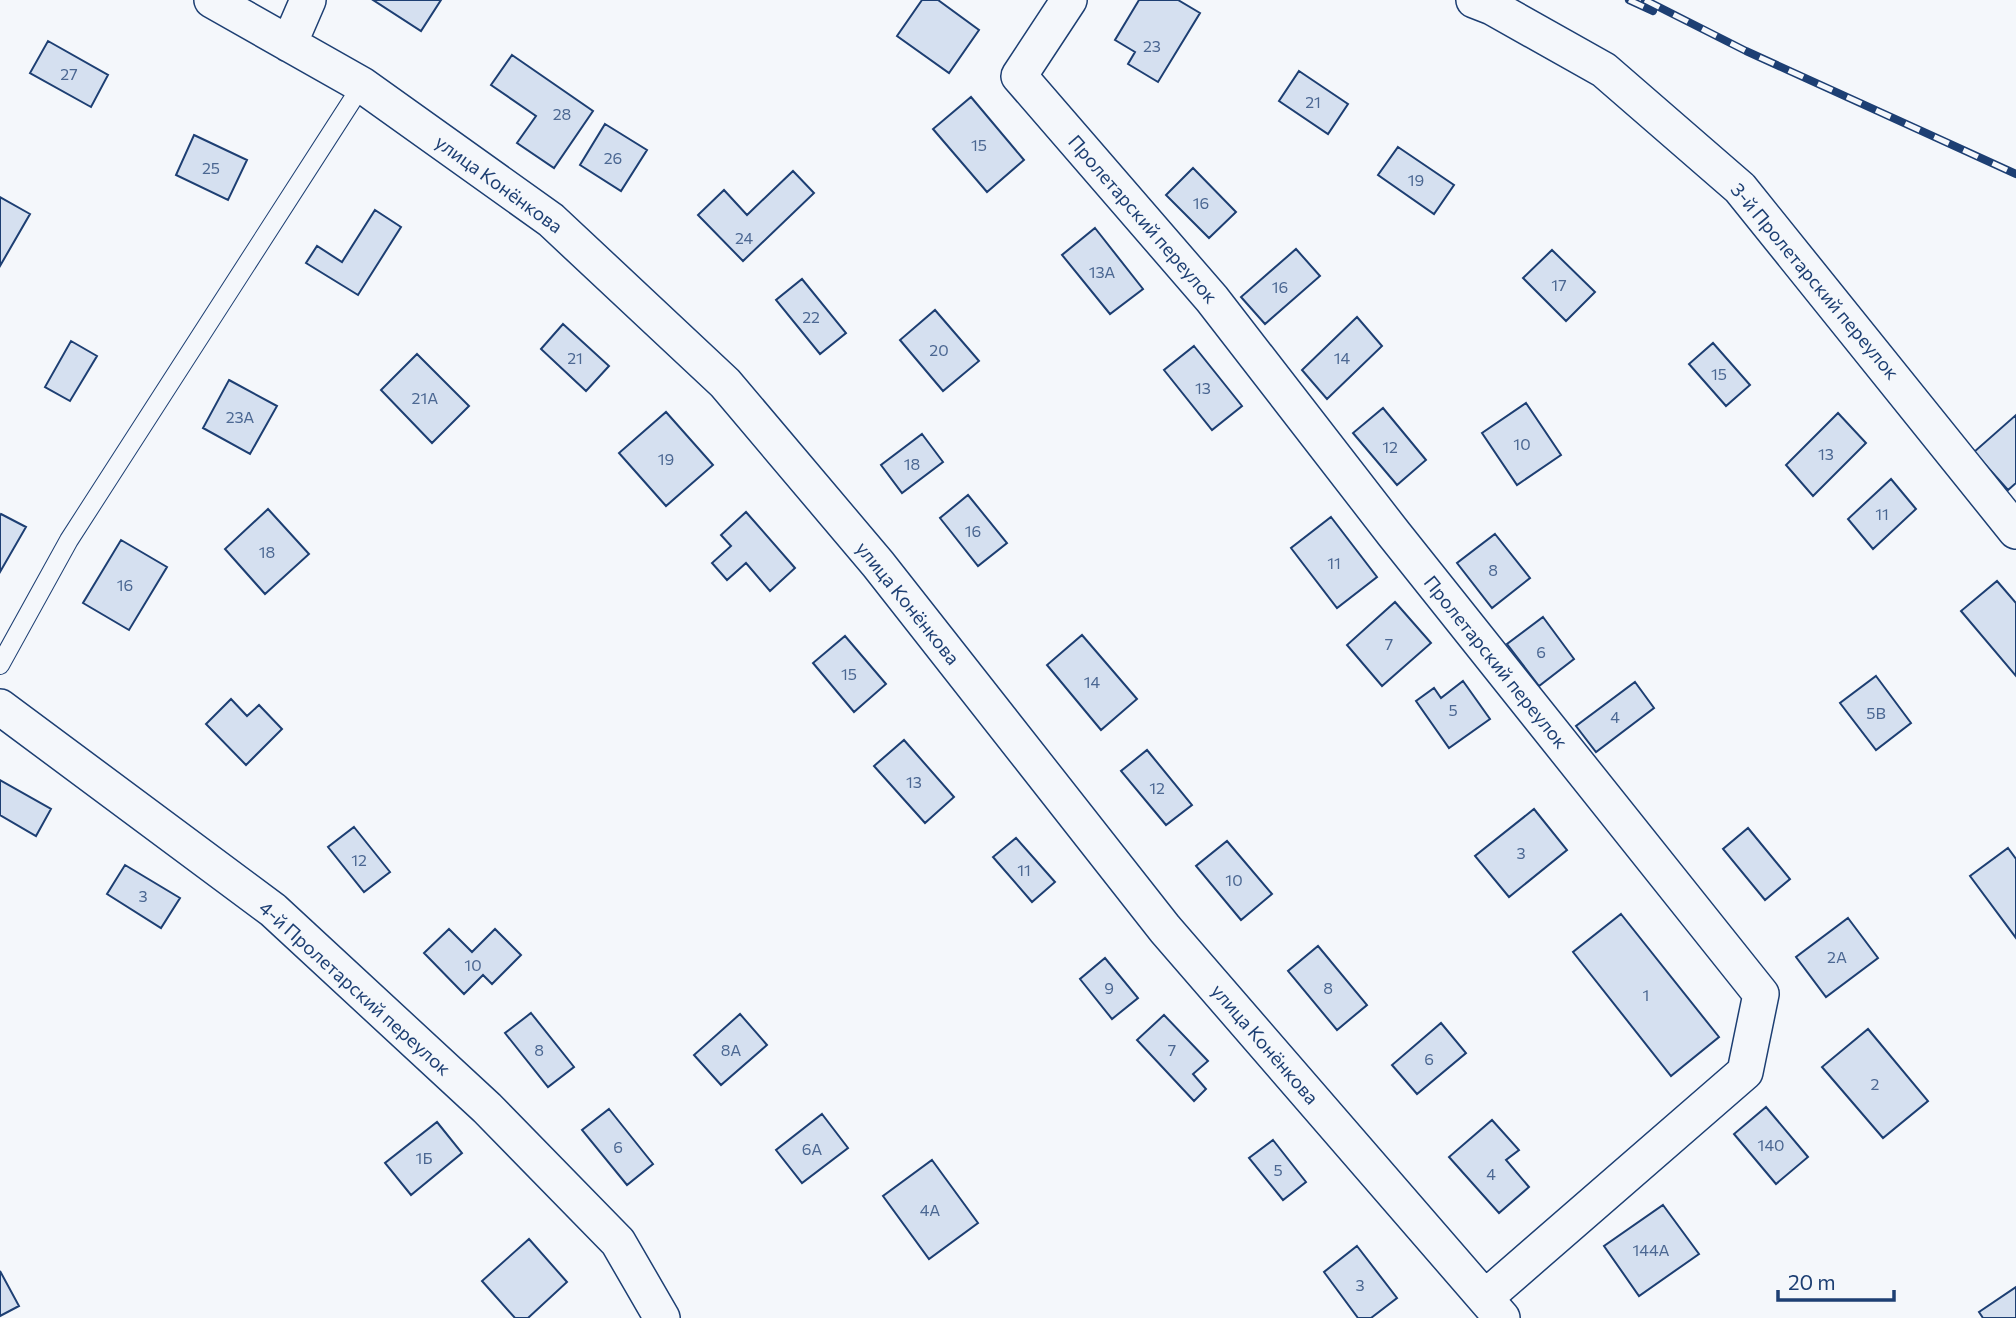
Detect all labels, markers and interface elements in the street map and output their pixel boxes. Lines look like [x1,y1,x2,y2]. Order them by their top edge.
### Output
house number: 23 [1143,36,1161,55]
house number: 27 [60,64,78,83]
house number: 21 [1305,92,1321,111]
house number: 28 [553,104,571,123]
street label: улица Конёнкова [431,130,567,237]
street label: Пролетарский переулок [1064,130,1223,308]
house number: 15 [971,135,987,154]
house number: 26 [604,148,622,167]
house number: 25 [202,158,220,177]
house number: 19 [1408,170,1424,189]
street label: 3-й Пролетарский переулок [1726,178,1904,384]
house number: 16 [1193,193,1209,212]
house number: 24 [735,228,753,247]
house number: 13А [1089,262,1115,281]
house number: 17 [1551,275,1567,294]
house number: 16 [1272,277,1288,296]
house number: 22 [802,307,820,326]
house number: 20 [929,340,949,359]
house number: 21 [567,348,583,367]
house number: 14 [1334,348,1351,367]
house number: 15 [1711,364,1727,383]
house number: 13 [1195,378,1211,397]
house number: 21А [412,388,438,407]
house number: 23А [226,407,254,426]
house number: 10 [1513,434,1531,453]
house number: 12 [1382,437,1398,456]
house number: 13 [1818,444,1834,463]
house number: 19 [658,449,674,468]
house number: 18 [904,454,920,473]
house number: 11 [1875,504,1889,523]
house number: 16 [965,521,981,540]
street label: улица Конёнкова [852,536,965,669]
house number: 18 [259,542,275,561]
house number: 11 [1327,553,1341,572]
house number: 8 [1488,560,1498,579]
street label: Пролетарский переулок [1420,571,1573,753]
house number: 16 [117,575,133,594]
house number: 7 [1385,634,1393,653]
house number: 6 [1536,642,1546,661]
house number: 15 [841,664,857,683]
house number: 14 [1084,672,1101,691]
house number: 5 [1448,700,1458,719]
house number: 5В [1866,703,1886,722]
house number: 4 [1610,707,1620,726]
house number: 13 [906,772,922,791]
house number: 12 [1149,778,1165,797]
house number: 3 [1516,843,1526,862]
house number: 12 [351,850,367,869]
house number: 11 [1017,860,1031,879]
house number: 10 [1225,870,1243,889]
house number: 3 [138,886,148,905]
street label: 4-й Пролетарский переулок [255,896,456,1080]
house number: 2А [1827,947,1847,966]
house number: 10 [464,955,482,974]
house number: 9 [1104,978,1114,997]
house number: 8 [1323,978,1333,997]
street label: улица Конёнкова [1207,979,1324,1108]
house number: 1 [1643,985,1649,1004]
house number: 8 [534,1040,544,1059]
house number: 8А [721,1040,741,1059]
house number: 7 [1168,1040,1176,1059]
house number: 6 [1424,1049,1434,1068]
house number: 2 [1871,1074,1880,1093]
house number: 140 [1758,1135,1784,1154]
house number: 6 [613,1137,623,1156]
house number: 6А [802,1139,822,1158]
house number: 1Б [416,1148,432,1167]
house number: 5 [1273,1160,1283,1179]
house number: 4 [1486,1164,1496,1183]
house number: 4А [920,1200,940,1219]
house number: 144А [1632,1240,1670,1259]
scale bar [1778,1258,1894,1302]
text: 20 m [1788,1269,1836,1294]
house number: 3 [1355,1275,1365,1294]

